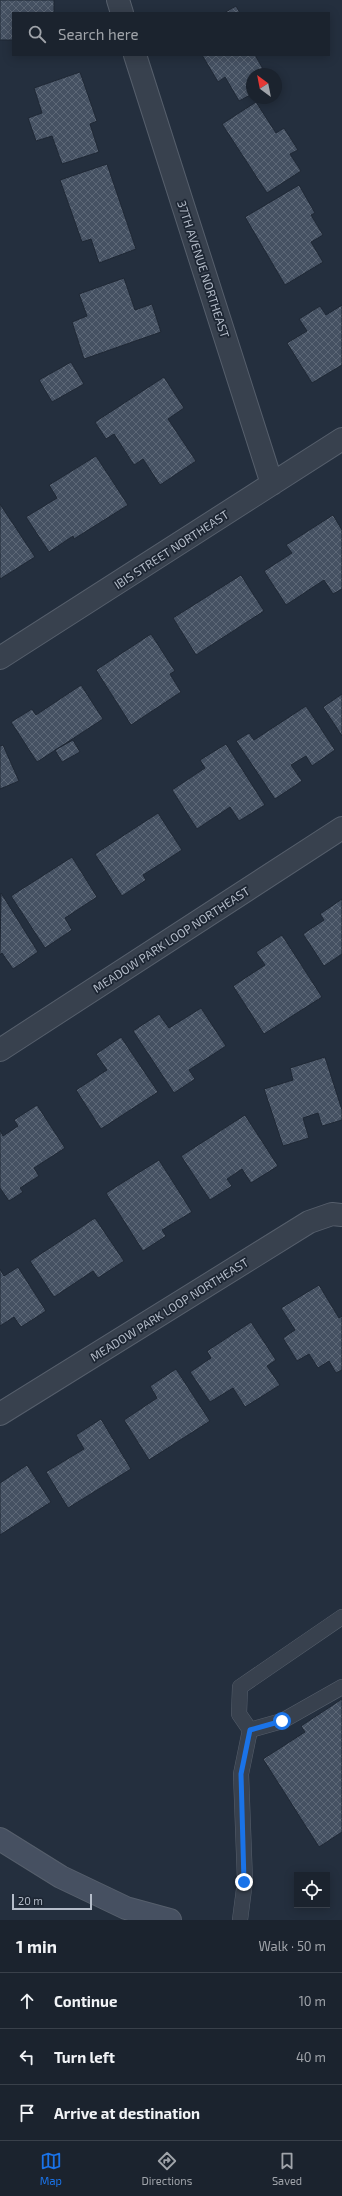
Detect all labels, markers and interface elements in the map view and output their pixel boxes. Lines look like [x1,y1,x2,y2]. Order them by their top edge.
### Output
search box [12,12,330,56]
icon: search [26,23,48,45]
text: Search here [58,25,139,43]
north arrow [246,68,282,104]
street label: 37TH AVENUE NORTHEAST [175,198,233,340]
street label: IBIS STREET NORTHEAST [111,507,231,591]
street label: MEADOW PARK LOOP NORTHEAST [90,883,252,995]
street label: MEADOW PARK LOOP NORTHEAST [87,1254,251,1364]
route start [273,1712,291,1730]
map controls [294,1872,330,1908]
button: locate [294,1872,330,1908]
route end [235,1873,253,1891]
scale bar [12,1892,92,1911]
text: 20 m [18,1894,43,1907]
text: 1 min [16,1936,57,1956]
text: Walk · 50 m [258,1938,326,1954]
icon: ahead [16,1990,38,2012]
text: Continue [54,1992,117,2010]
text: 10 m [299,1993,326,2009]
icon: left [16,2046,38,2068]
text: Turn left [54,2048,115,2066]
text: 40 m [296,2049,326,2065]
icon: arrive [16,2102,38,2124]
text: Arrive at destination [54,2104,200,2122]
tab: Map [40,2150,62,2187]
tab: Directions [142,2150,192,2187]
tab: Saved [272,2150,302,2187]

